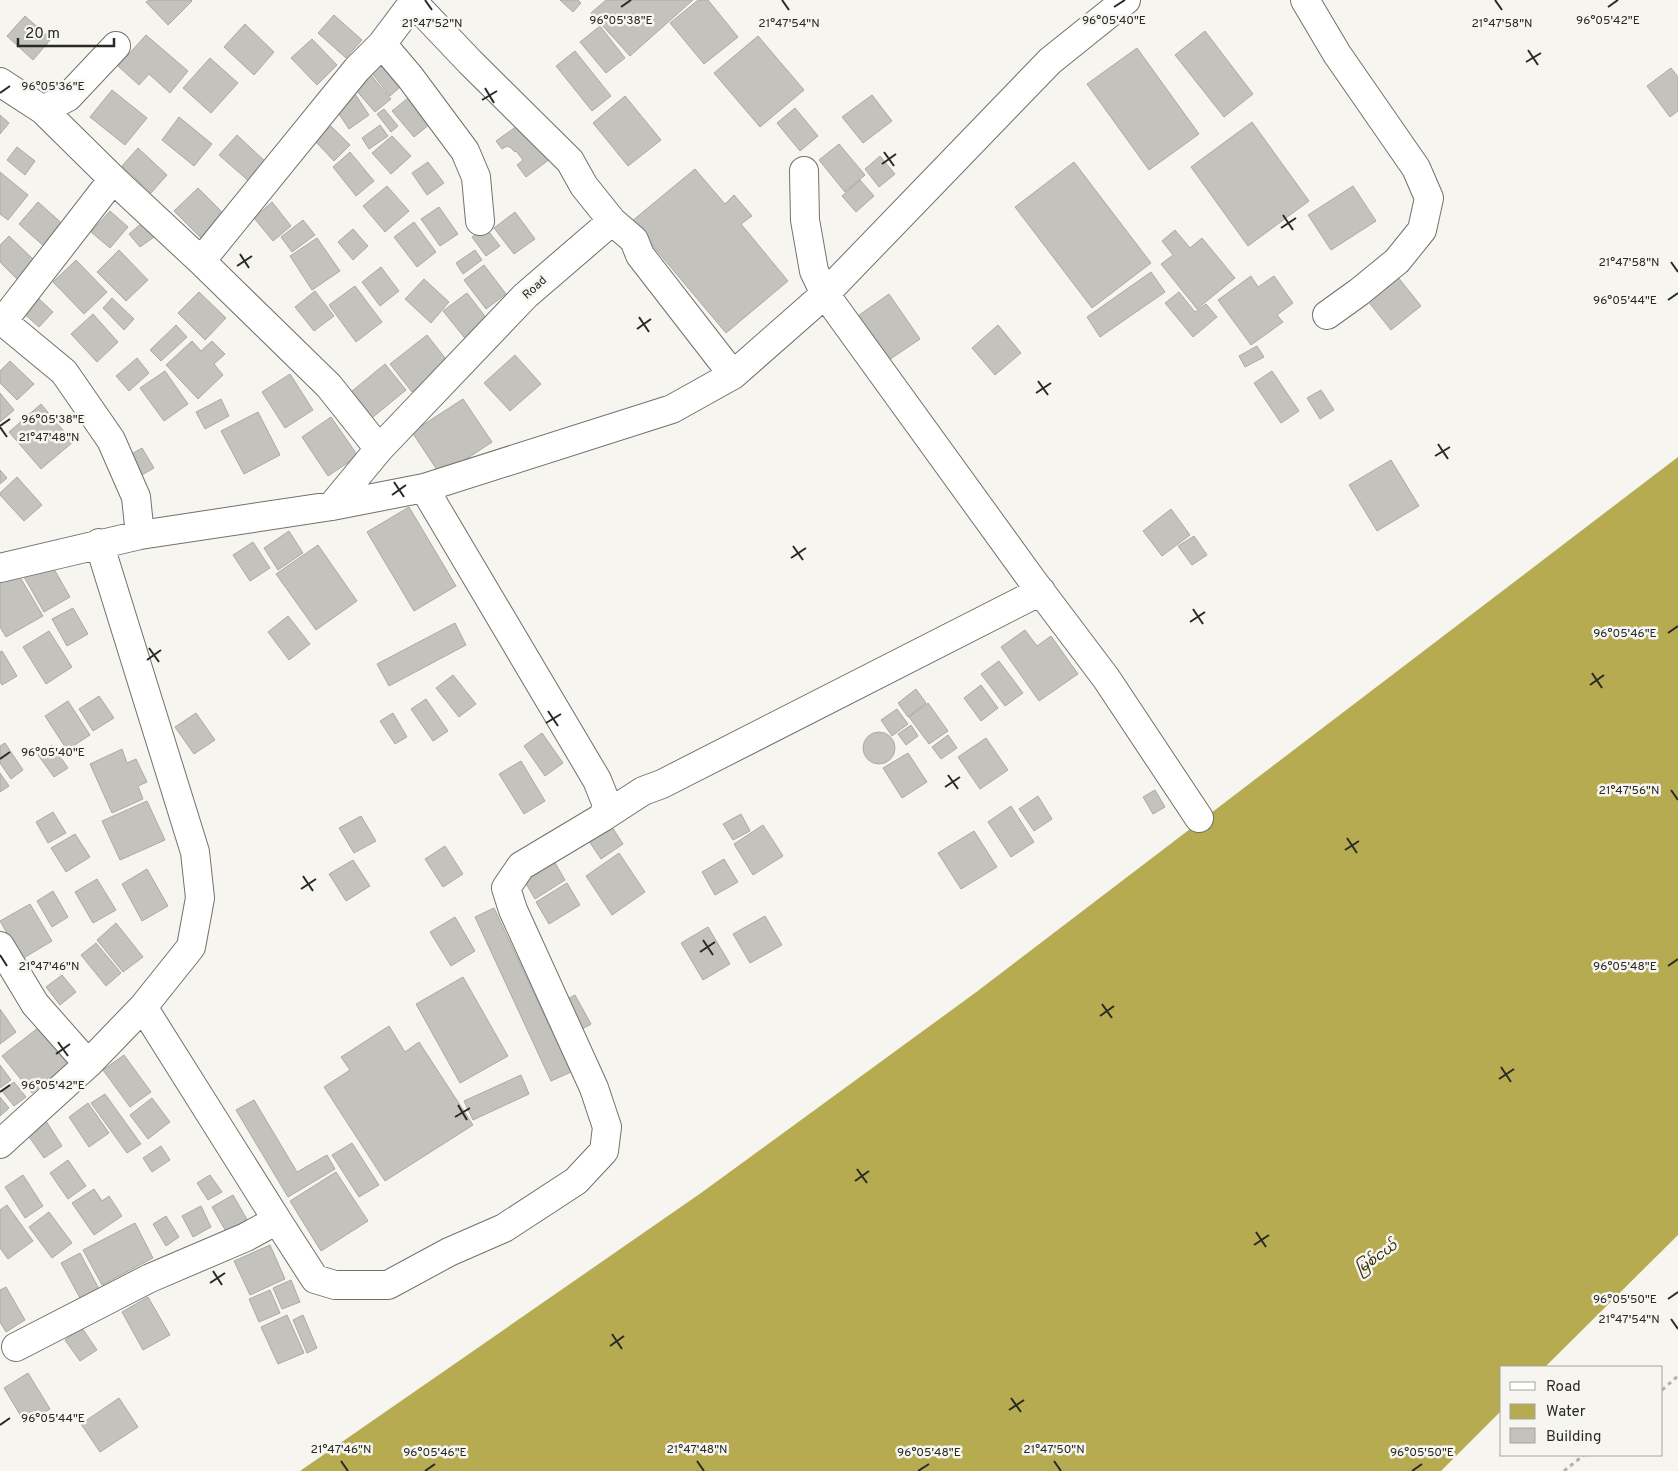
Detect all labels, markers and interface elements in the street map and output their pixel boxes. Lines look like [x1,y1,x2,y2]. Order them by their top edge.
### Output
text: 96°05'38"E [589,13,653,29]
text: 96°05'40"E [1082,13,1146,29]
text: 96°05'42"E [1576,13,1640,29]
scale bar [18,15,114,47]
text: 21°47'52"N [402,16,462,32]
text: 21°47'54"N [758,16,820,32]
text: 21°47'58"N [1471,16,1533,32]
text: 20 m [25,25,60,44]
text: 96°05'36"E [21,79,85,95]
text: 21°47'58"N [1598,255,1660,271]
street label: Road [519,273,551,303]
text: 96°05'44"E [1593,293,1657,309]
text: 96°05'38"E [21,412,85,428]
text: 21°47'48"N [18,430,80,446]
text: 96°05'46"E [1593,626,1657,642]
text: 96°05'40"E [21,745,85,761]
text: 21°47'56"N [1599,783,1659,799]
text: 21°47'46"N [19,959,79,975]
text: 96°05'48"E [1593,959,1657,975]
text: 96°05'42"E [21,1078,85,1094]
water label: မြစ်ငယ် [1351,1234,1404,1280]
text: 96°05'50"E [1593,1292,1657,1308]
text: 21°47'54"N [1598,1312,1660,1328]
legend [1500,1366,1663,1456]
text: Road [1546,1378,1581,1397]
text: Water [1546,1403,1586,1422]
text: 96°05'44"E [21,1411,85,1427]
text: Building [1546,1428,1601,1447]
text: 21°47'46"N [311,1442,371,1458]
text: 21°47'48"N [666,1442,728,1458]
text: 21°47'50"N [1023,1442,1085,1458]
text: 96°05'46"E [403,1445,467,1461]
text: 96°05'48"E [897,1445,961,1461]
text: 96°05'50"E [1390,1445,1454,1461]

